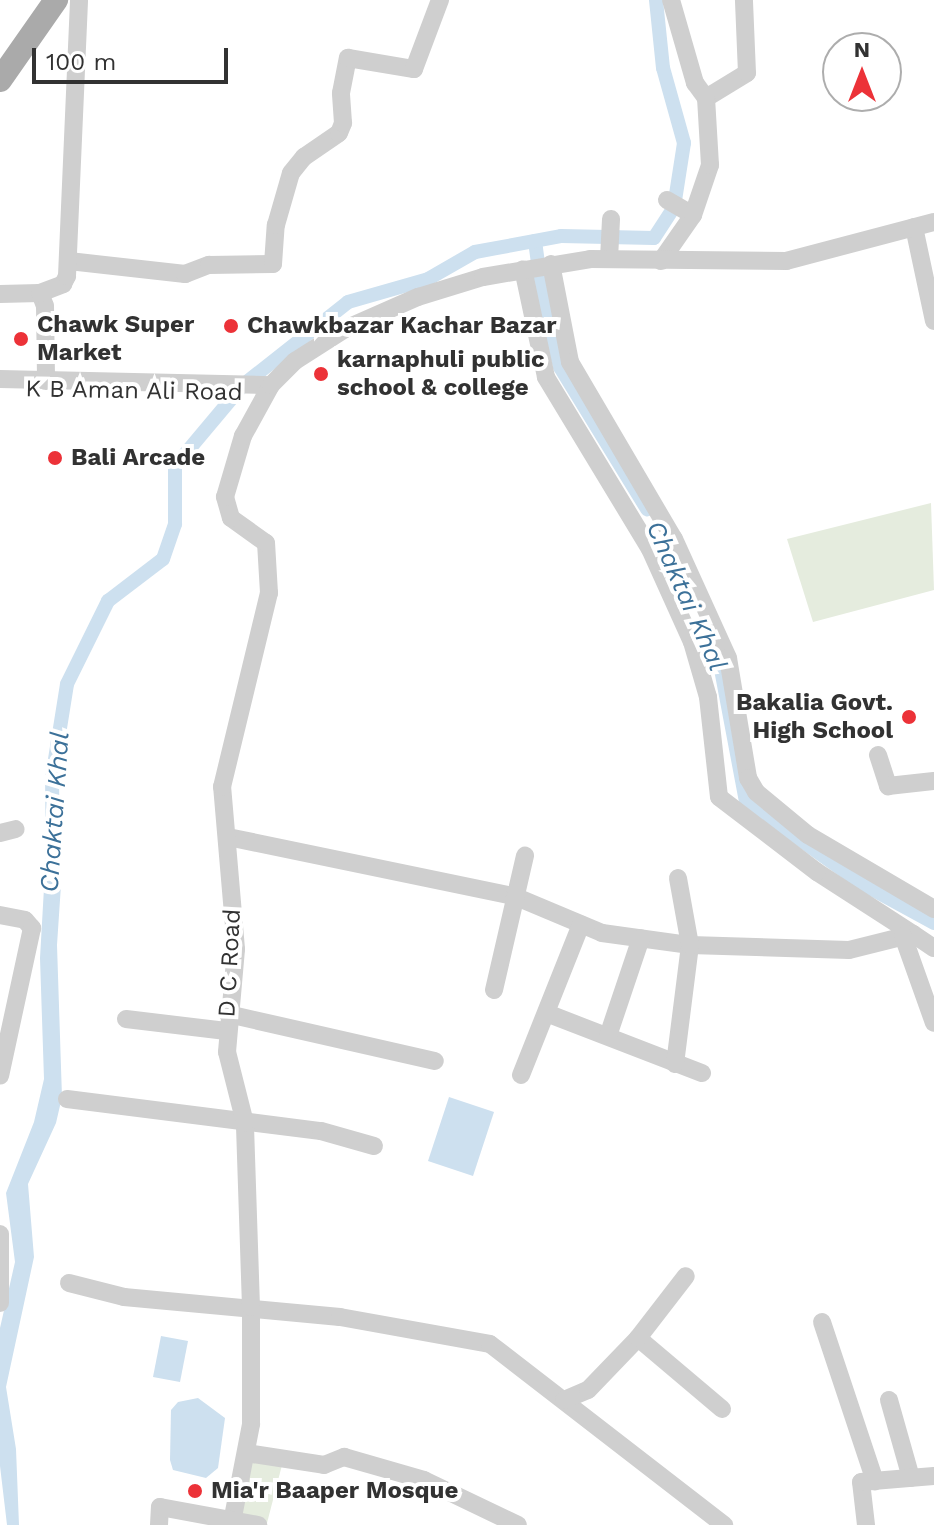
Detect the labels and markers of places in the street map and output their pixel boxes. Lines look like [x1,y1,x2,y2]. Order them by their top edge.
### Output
place label: Chawk Super Market [37,311,195,367]
place label: Chawkbazar Kachar Bazar [247,312,557,340]
marker: Chawkbazar Kachar Bazar [222,317,240,335]
marker: Chawk Super Market [12,330,30,348]
place label: karnaphuli public school & college [337,346,545,402]
marker: karnaphuli public school & college [312,365,330,383]
place label: Bali Arcade [71,444,206,472]
marker: Bali Arcade [46,449,64,467]
place label: Bakalia Govt. High School [736,689,893,745]
marker: Bakalia Govt. High School [900,708,918,726]
place label: Mia'r Baaper Mosque [211,1477,459,1505]
marker: Mia'r Baaper Mosque [186,1482,204,1500]

